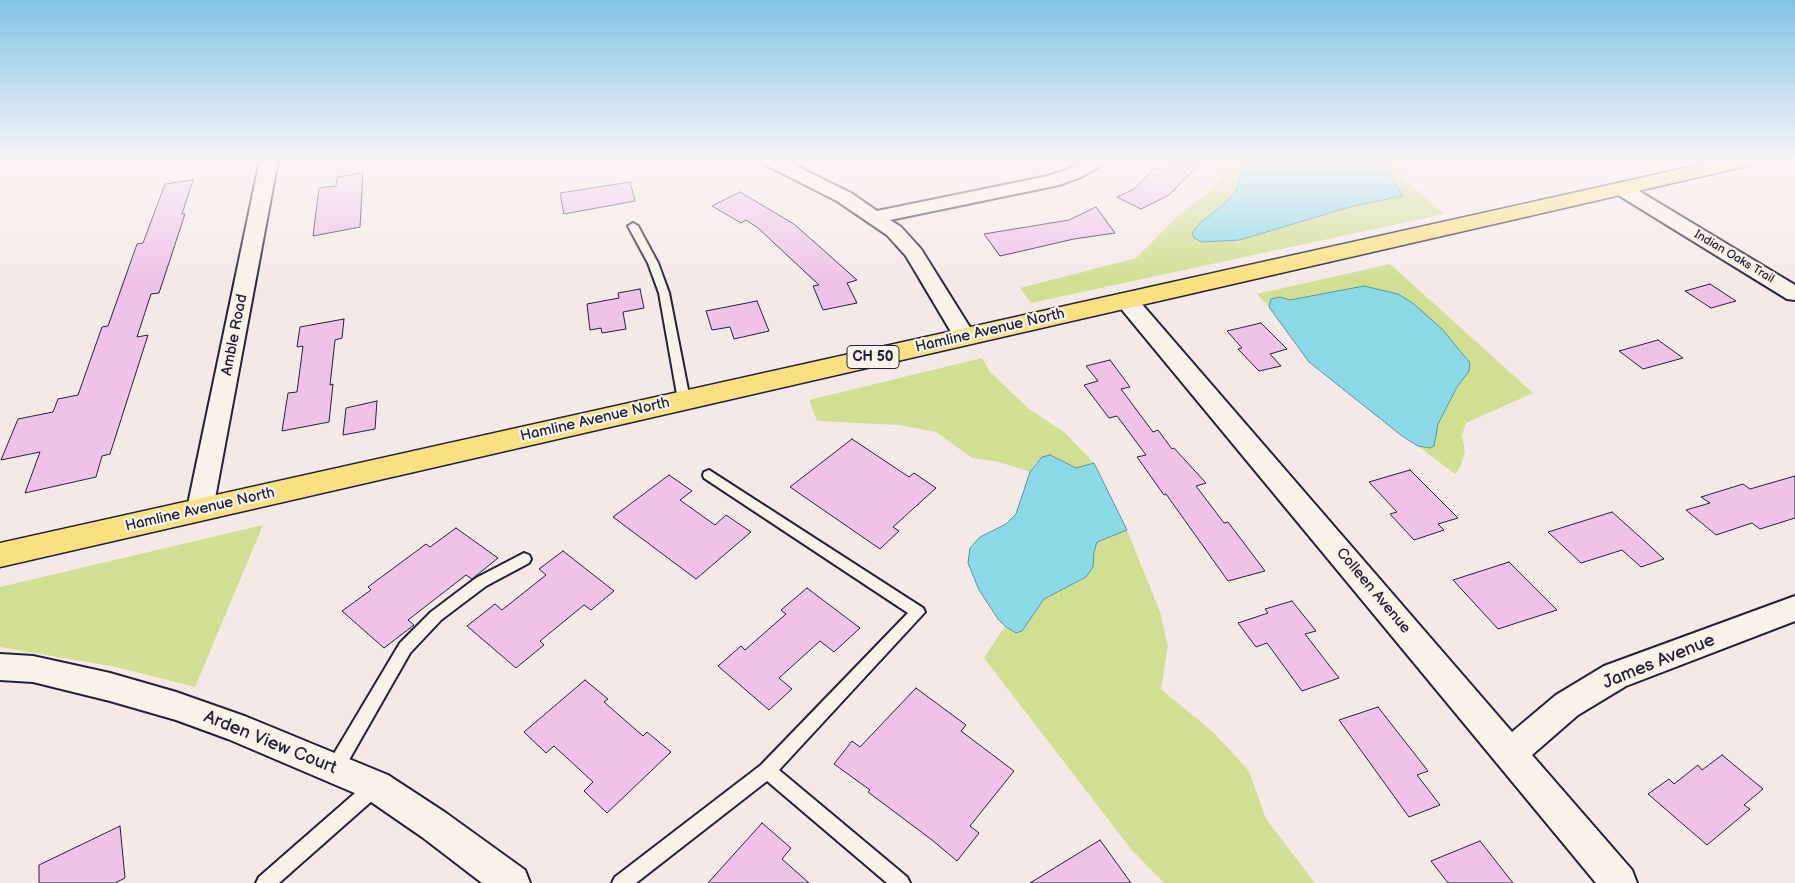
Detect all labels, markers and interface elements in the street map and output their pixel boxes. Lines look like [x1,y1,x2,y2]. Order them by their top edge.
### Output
street label: Indian Oaks Trail [1691,227,1777,287]
street label: Amble Road [218,293,252,377]
street label: Hamline Avenue North [914,305,1066,357]
road number: CH 50 [847,346,899,368]
street label: Hamline Avenue North [519,394,671,446]
street label: Hamline Avenue North [124,484,276,536]
street label: Colleen Avenue [1332,544,1414,638]
street label: James Avenue [1600,630,1718,694]
street label: Arden View Court [201,707,339,779]

